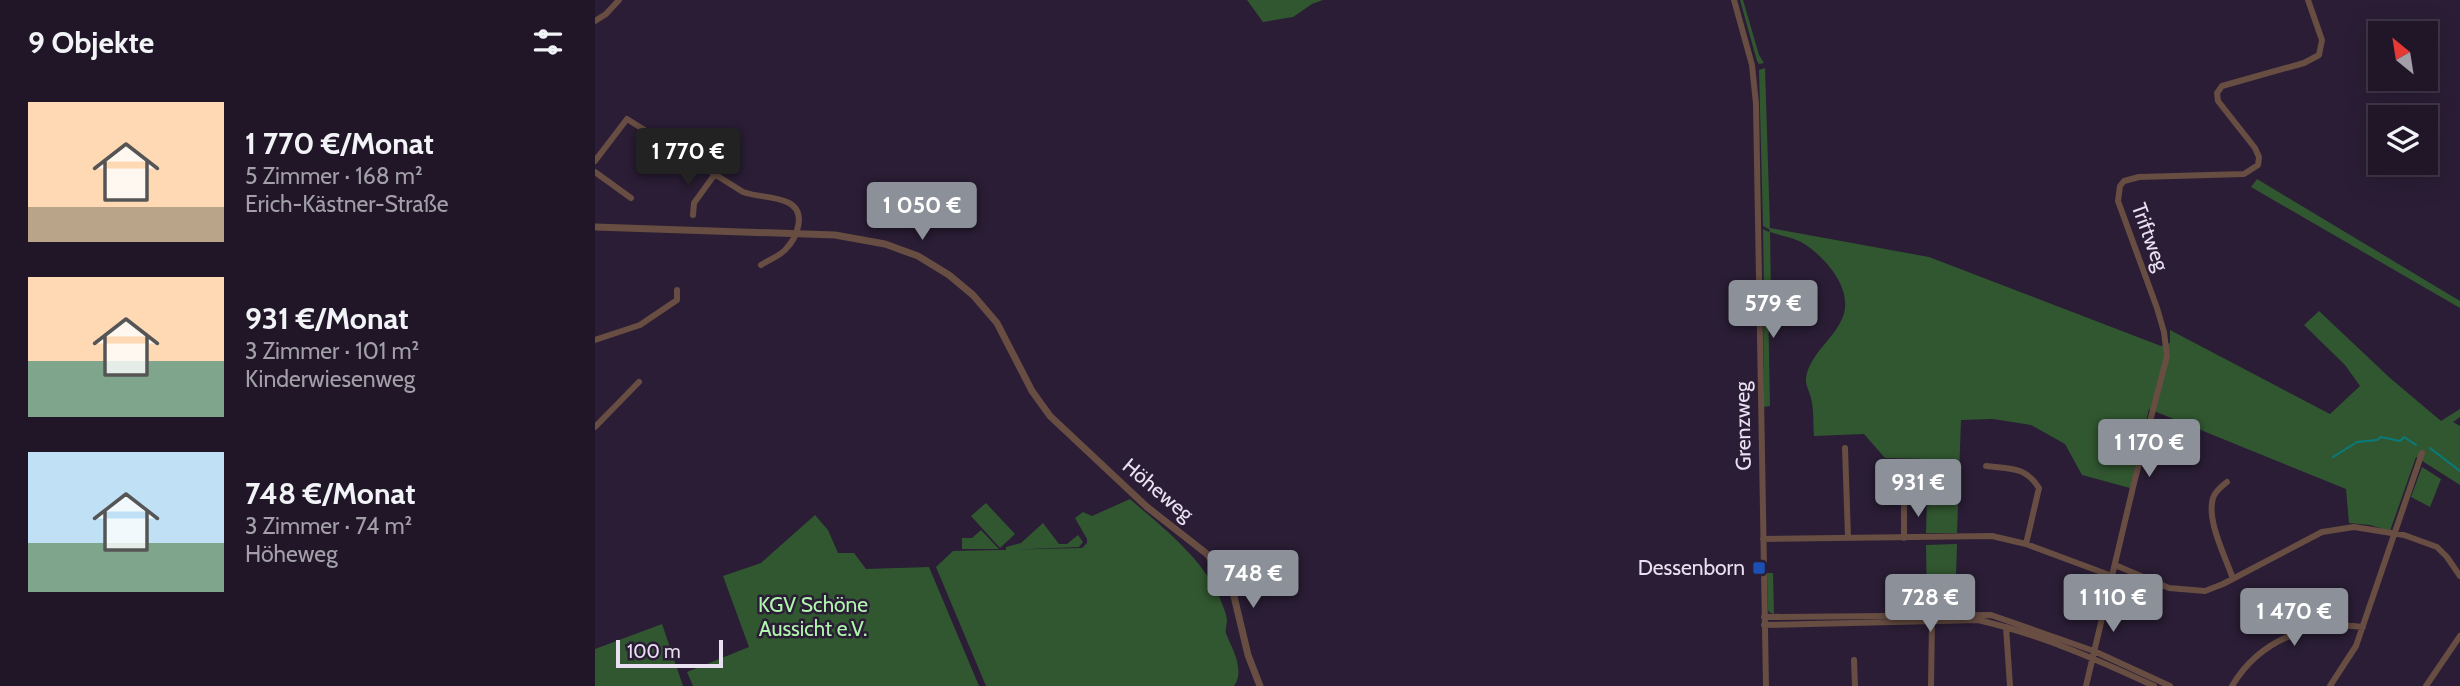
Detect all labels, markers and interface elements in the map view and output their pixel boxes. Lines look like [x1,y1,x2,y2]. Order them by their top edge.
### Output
north arrow [2368,21,2438,91]
map controls [2368,21,2438,175]
icon: filters [529,23,567,61]
text: 9 Objekte [28,24,154,61]
button: layers [2368,105,2438,175]
text: 1 770 €/Monat [245,125,434,162]
pin: 1 770 € [623,128,753,188]
icon: home [84,130,168,214]
text: 1 770 € [651,137,725,165]
text: 5 Zimmer · 168 m² [245,162,423,190]
pin: 1 050 € [857,182,987,242]
text: Erich-Kästner-Straße [245,190,448,218]
text: 1 050 € [883,191,961,219]
street label: Triftweg [2127,199,2175,275]
pin: 579 € [1724,280,1822,340]
text: 579 € [1745,289,1801,317]
text: 931 €/Monat [245,300,409,337]
icon: home [84,305,168,389]
text: 3 Zimmer · 101 m² [245,337,419,365]
text: Kinderwiesenweg [245,365,415,393]
street label: Grenzweg [1729,381,1756,471]
pin: 1 170 € [2084,420,2214,479]
text: 1 170 € [2114,428,2184,456]
street label: Höheweg [1118,453,1199,527]
pin: 931 € [1869,460,1967,519]
text: 931 € [1891,468,1945,496]
text: 748 €/Monat [245,475,416,512]
icon: home [84,480,168,564]
text: 3 Zimmer · 74 m² [245,512,412,540]
text: Höheweg [245,540,338,568]
pin: 748 € [1204,550,1302,610]
place label: Dessenborn [1638,555,1745,580]
text: 748 € [1223,559,1283,587]
marker: Dessenborn [1751,560,1767,576]
pin: 728 € [1881,574,1979,634]
pin: 1 110 € [2048,574,2178,634]
text: 728 € [1901,583,1959,611]
text: 1 110 € [2080,583,2146,611]
pin: 1 470 € [2229,588,2359,648]
park label: KGV Schöne Aussicht e.V. [758,592,868,641]
text: 1 470 € [2256,597,2332,625]
scale bar [616,637,723,669]
text: 100 m [627,640,681,663]

